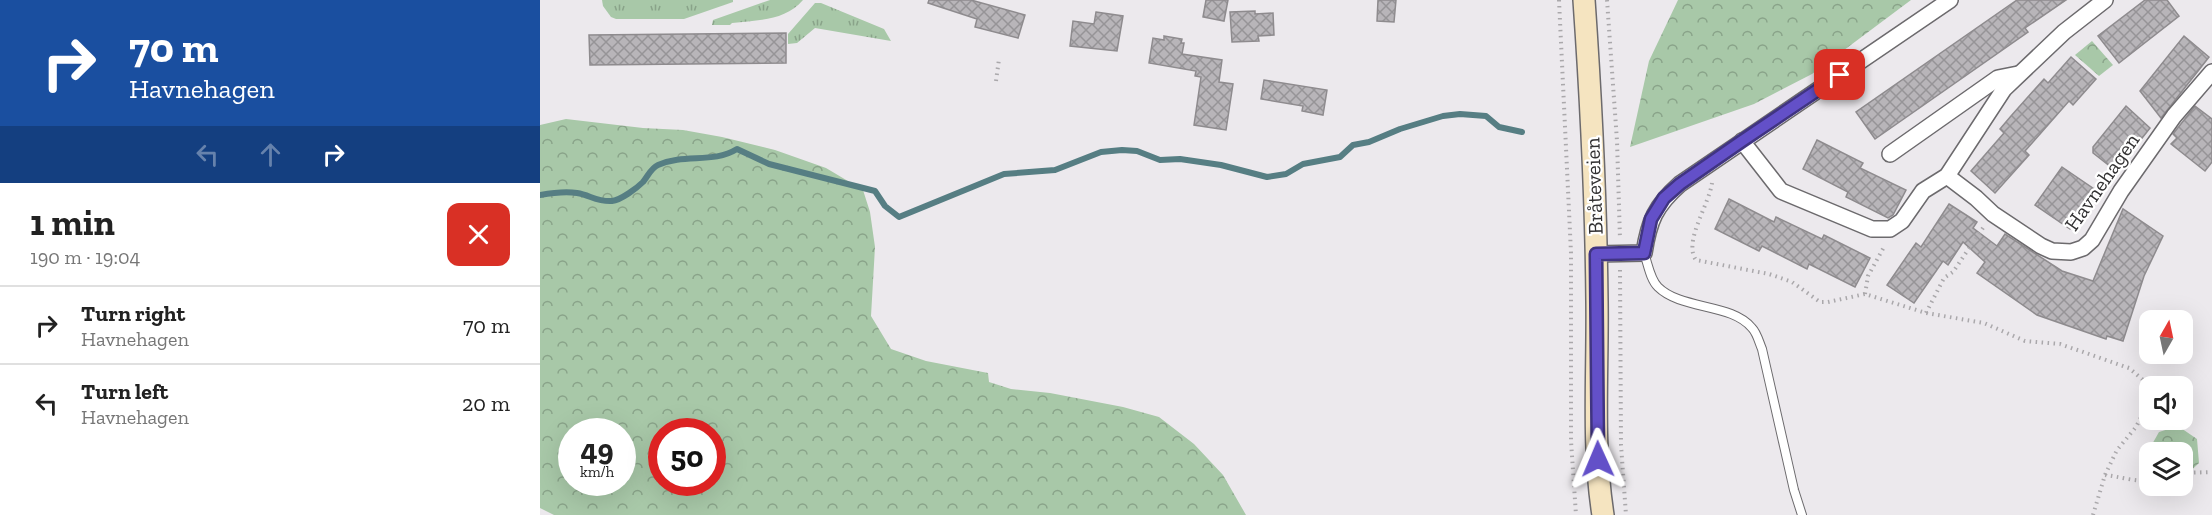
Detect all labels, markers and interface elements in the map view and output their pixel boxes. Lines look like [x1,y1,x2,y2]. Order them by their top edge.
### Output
text: 70 m [129,22,219,73]
icon: right [30,24,108,102]
pin [1814,49,1865,100]
icon: arrive [1823,58,1856,91]
text: Havnehagen [129,73,275,105]
street label: Havnehagen [2059,128,2144,235]
street label: Bråteveien [1579,137,1608,235]
icon: left [191,138,224,171]
icon: ahead [254,138,287,171]
icon: right [317,138,350,171]
text: 1 min [30,201,115,244]
button: close [447,203,510,266]
text: 190 m · 19:04 [30,245,140,269]
text: Turn right [81,300,185,327]
icon: right [30,309,63,342]
north arrow [2139,310,2193,364]
map controls [2139,310,2193,496]
text: 70 m [463,312,510,339]
text: Havnehagen [81,327,189,351]
button: sound [2139,376,2193,430]
text: Turn left [81,378,168,405]
icon: left [30,387,63,420]
text: 20 m [462,390,510,417]
text: Havnehagen [81,405,189,429]
speed limit sign: 50 [648,418,726,496]
position arrow [1566,427,1630,491]
text: 49 [580,432,614,468]
button: layers [2139,442,2193,496]
text: km/h [580,463,614,481]

